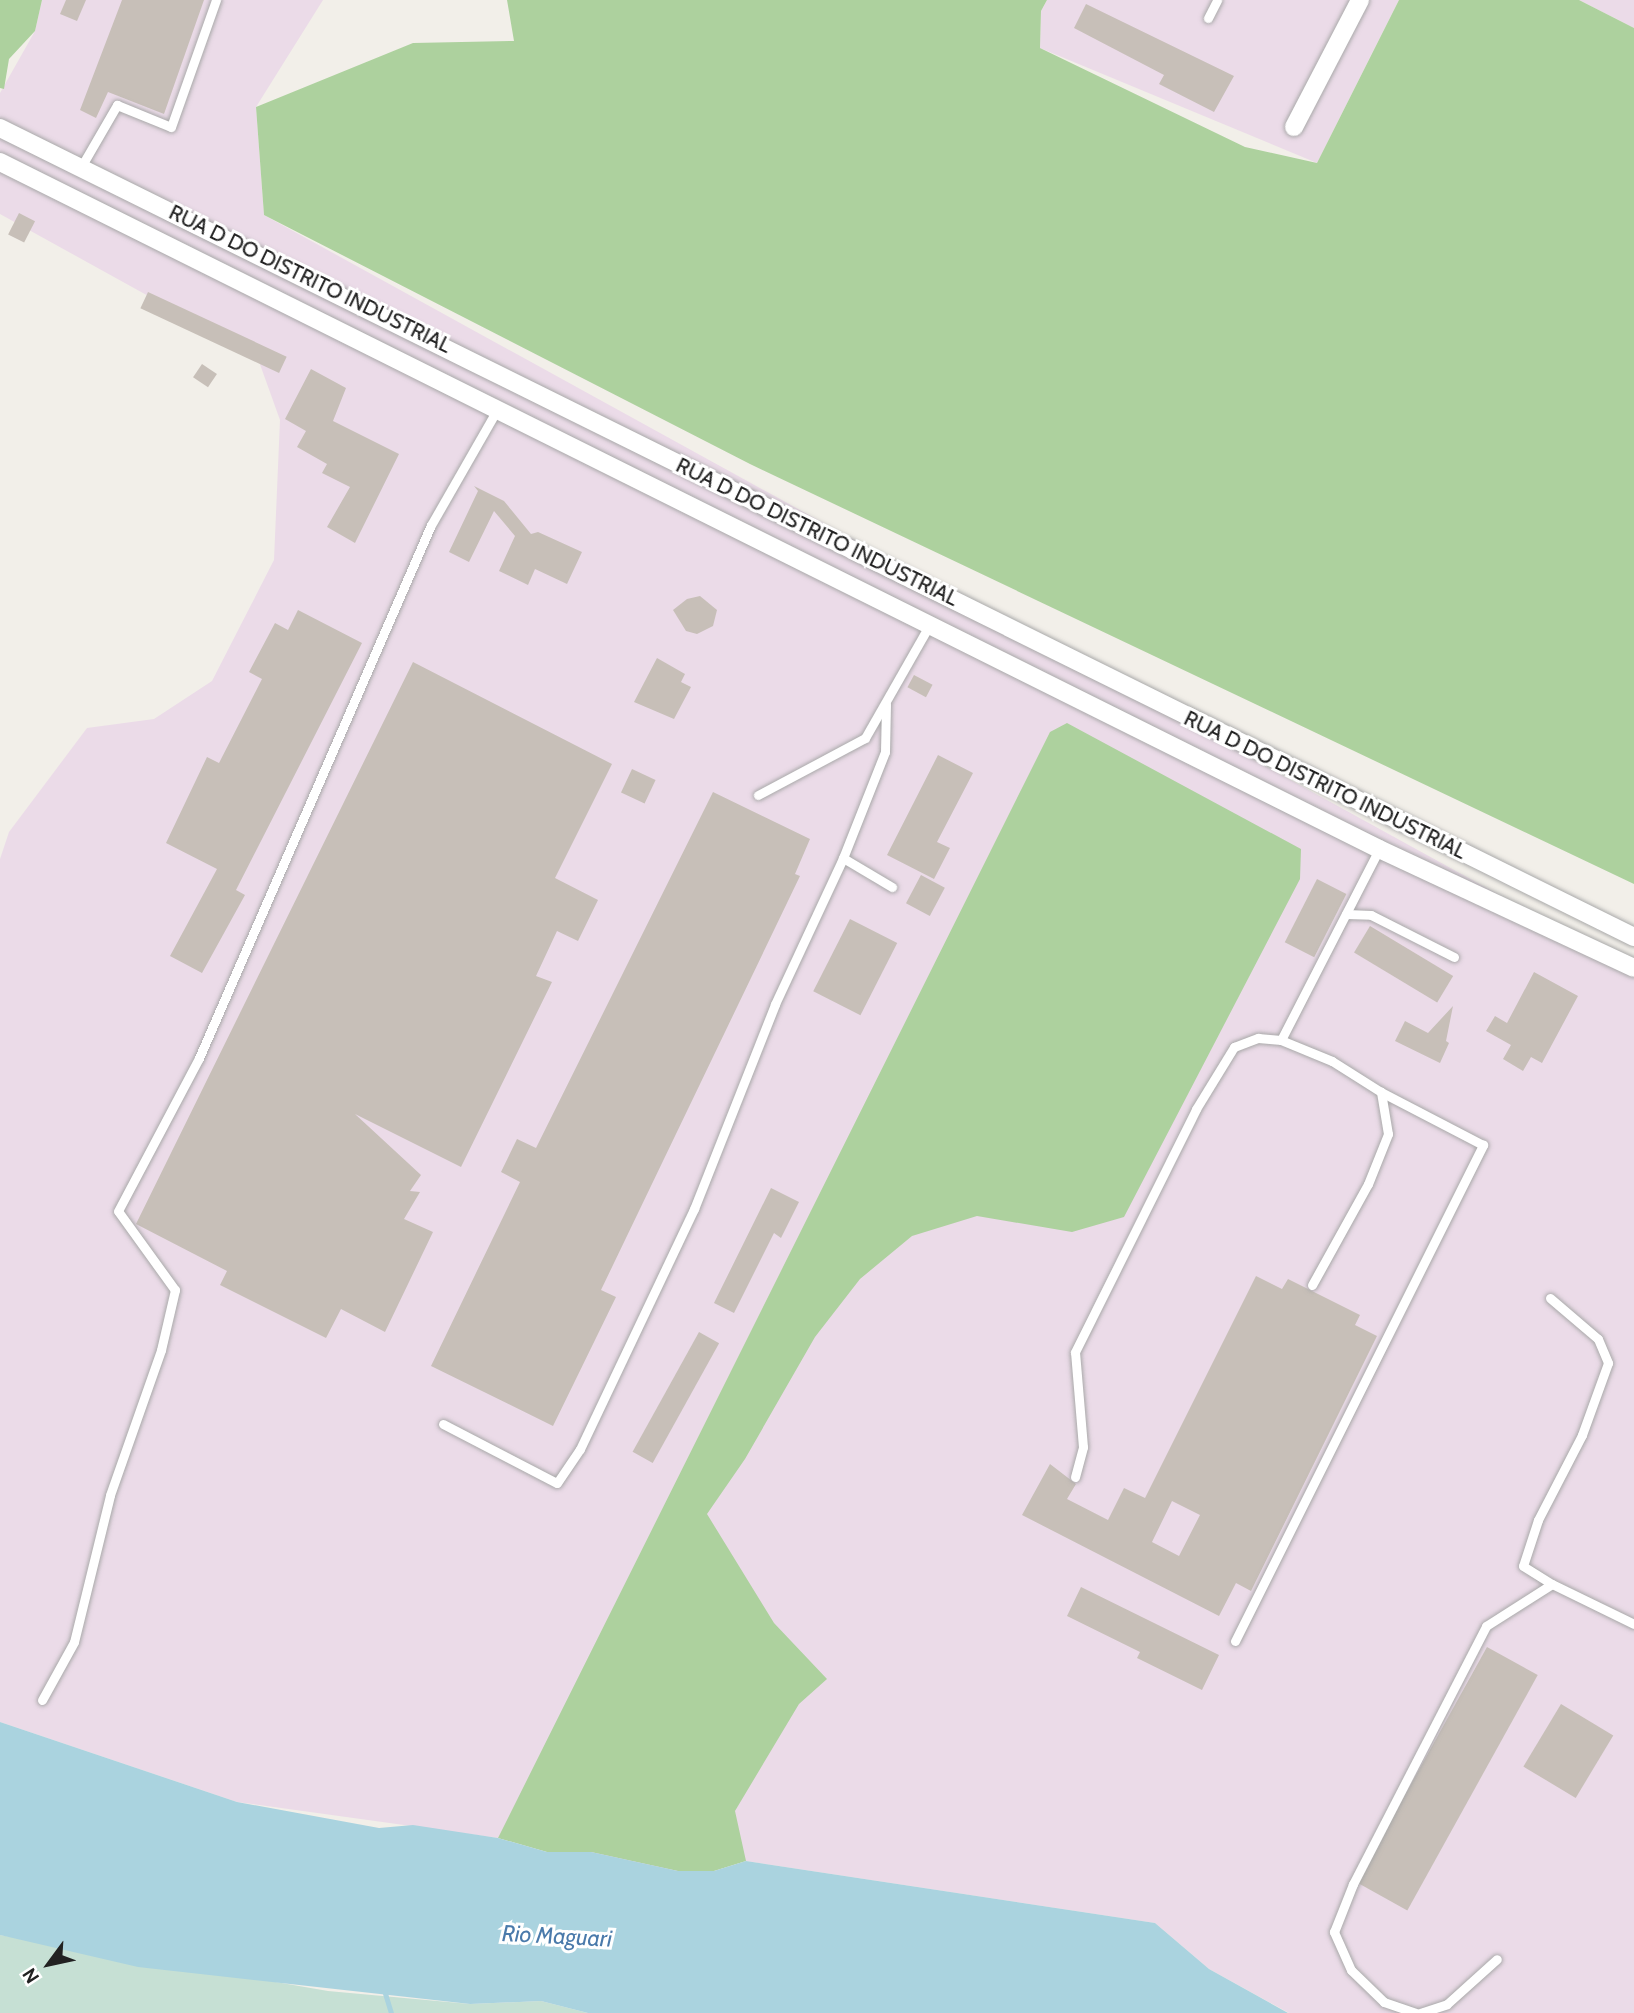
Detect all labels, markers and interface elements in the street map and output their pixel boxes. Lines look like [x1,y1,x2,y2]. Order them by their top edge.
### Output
street label: RUA D DO DISTRITO INDUSTRIAL [165,200,455,358]
street label: RUA D DO DISTRITO INDUSTRIAL [672,453,962,611]
street label: RUA D DO DISTRITO INDUSTRIAL [1180,706,1470,864]
water label: Rio Maguari [501,1919,613,1953]
north arrow [14,1929,84,1999]
text: N [18,1964,44,1988]

